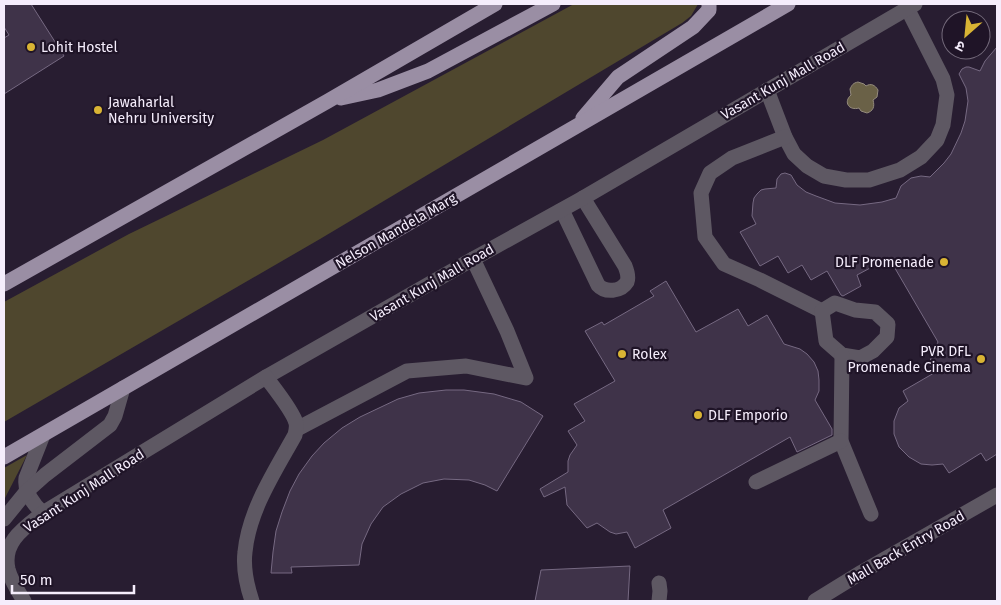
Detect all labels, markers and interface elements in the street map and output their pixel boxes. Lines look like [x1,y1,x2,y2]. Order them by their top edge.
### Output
north arrow [941,10,991,60]
text: उ [952,36,968,56]
place label: Lohit Hostel [41,39,118,56]
street label: Vasant Kunj Mall Road [718,39,848,123]
marker: Lohit Hostel [25,41,37,53]
place label: Jawaharlal Nehru University [108,94,214,127]
marker: Jawaharlal Nehru University [92,104,104,116]
street label: Nelson Mandela Marg [332,189,460,273]
street label: Vasant Kunj Mall Road [367,241,497,325]
place label: DLF Promenade [835,254,934,271]
marker: DLF Promenade [938,256,950,268]
place label: PVR DFL Promenade Cinema [848,343,971,376]
place label: Rolex [632,346,667,363]
marker: Rolex [616,348,628,360]
marker: PVR DFL Promenade Cinema [975,353,987,365]
place label: DLF Emporio [708,407,788,424]
marker: DLF Emporio [692,409,704,421]
street label: Vasant Kunj Mall Road [21,446,147,536]
street label: Mall Back Entry Road [844,507,968,589]
scale bar [12,562,135,594]
text: 50 m [20,571,53,589]

